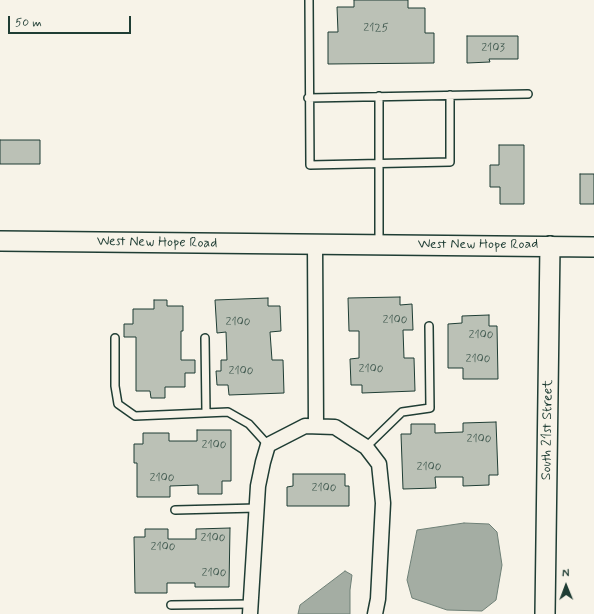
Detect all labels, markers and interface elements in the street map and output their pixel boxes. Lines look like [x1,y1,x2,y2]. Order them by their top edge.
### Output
scale bar [10,8,133,34]
text: 50 m [15,15,42,31]
house number: 2125 [363,21,389,35]
house number: 2103 [481,41,505,55]
street label: West New Hope Road [97,234,217,252]
street label: West New Hope Road [418,237,538,253]
house number: 2100 [383,313,407,327]
house number: 2100 [226,315,250,329]
house number: 2100 [469,328,493,342]
house number: 2100 [466,352,490,366]
house number: 2100 [359,362,383,376]
house number: 2100 [229,364,253,378]
street label: South 21st Street [539,380,557,480]
house number: 2100 [467,432,491,446]
house number: 2100 [202,438,226,452]
house number: 2100 [417,460,441,474]
house number: 2100 [150,471,174,485]
house number: 2100 [312,481,336,495]
house number: 2100 [201,531,225,545]
house number: 2100 [151,540,175,554]
house number: 2100 [202,566,226,580]
north arrow [546,566,586,606]
text: N [562,567,570,581]

